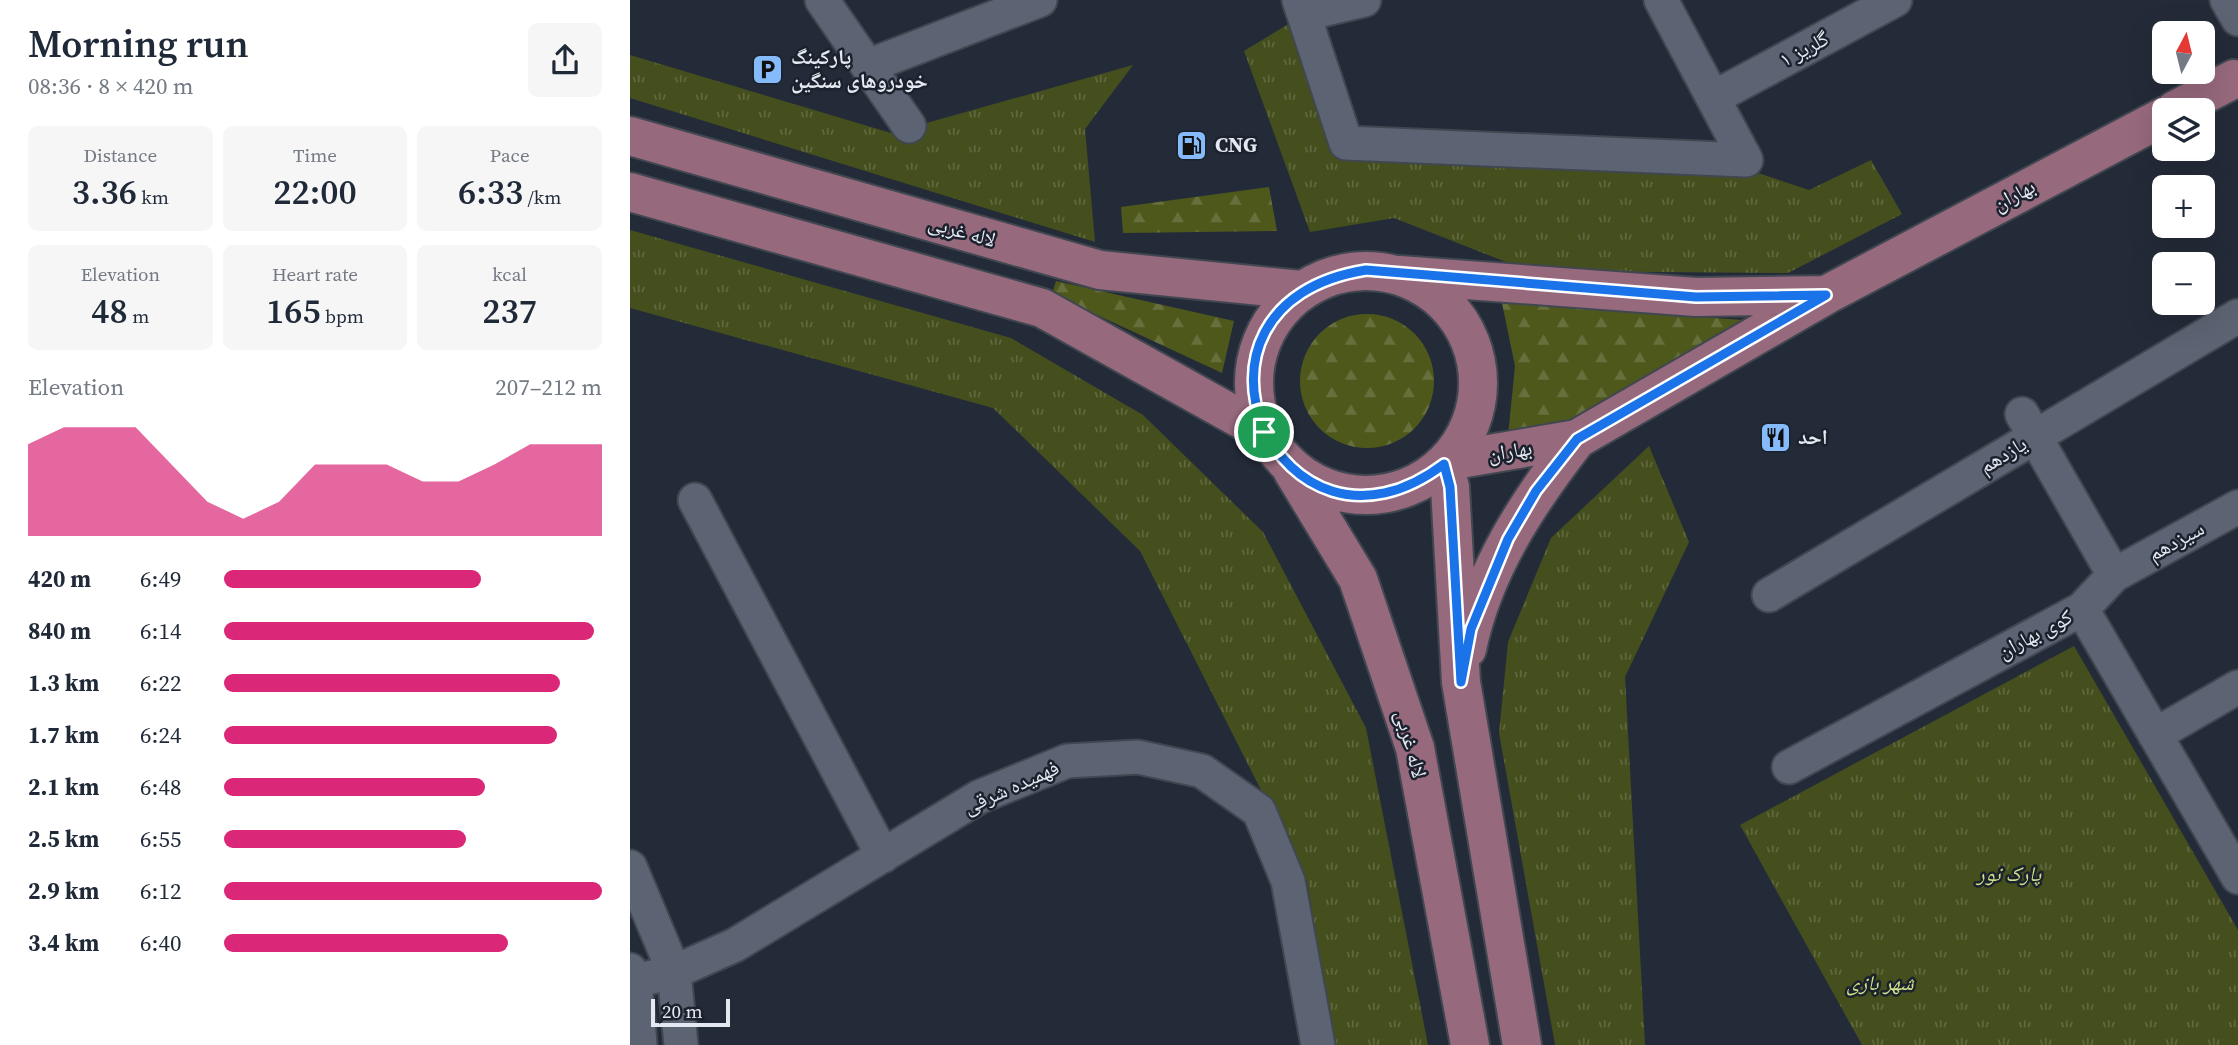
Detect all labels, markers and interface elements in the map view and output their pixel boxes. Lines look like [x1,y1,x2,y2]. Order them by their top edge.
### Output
text: Morning run [28,18,249,70]
north arrow [2152,21,2216,84]
map controls [2152,21,2215,315]
button: share [528,23,602,97]
street label: گلریز ۱ [1774,23,1834,74]
place label: پارکینگ خودروهای سنگین [791,42,928,95]
parking icon: پارکینگ خودروهای سنگین [751,52,785,86]
text: 08:36 · 8 × 420 m [28,70,194,102]
button: layers [2152,98,2215,161]
fuel station icon: CNG [1175,128,1209,162]
place label: CNG [1215,130,1257,159]
text: Distance [84,142,157,168]
text: Time [293,142,337,168]
text: Pace [490,142,530,168]
text: 3.36 [72,168,137,216]
text: 22:00 [273,168,357,216]
text: 6:33 [458,168,523,216]
street label: بهاران [1987,171,2040,218]
button: + [2152,175,2215,238]
text: km [137,184,169,210]
text: /km [523,184,561,210]
street label: لاله غربی [925,207,999,254]
button: − [2152,252,2215,315]
text: Elevation [81,261,160,287]
text: Heart rate [272,261,358,287]
text: kcal [492,261,527,287]
text: 48 [91,287,128,335]
text: 165 [266,287,321,335]
text: 237 [482,287,537,335]
text: m [128,303,149,329]
text: bpm [321,303,364,329]
text: Elevation [28,371,124,403]
text: 207–212 m [495,371,602,403]
pin [1234,402,1294,462]
icon: arrive [1245,413,1283,451]
restaurant icon: احد [1758,420,1792,454]
place label: احد [1798,422,1828,451]
street label: یازدهم [1973,429,2032,480]
street label: بهاران [1486,433,1534,468]
street label: سیزدهم [2142,513,2209,568]
text: 420 m [28,563,91,595]
text: 6:49 [140,563,181,595]
street label: کوی بهاران [1992,602,2078,665]
text: 840 m [28,615,91,647]
text: 6:14 [140,615,181,647]
text: 1.3 km [28,667,99,699]
text: 6:22 [140,667,181,699]
street label: لاله غربی [1389,707,1434,781]
text: 1.7 km [28,719,99,751]
text: 6:24 [140,719,181,751]
street label: فهمیده شرقی [958,753,1063,821]
text: 2.1 km [28,771,99,803]
text: 6:48 [140,771,181,803]
text: 2.5 km [28,823,99,855]
text: 6:55 [140,823,181,855]
park label: پارک نور [1975,859,2042,888]
text: 2.9 km [28,875,99,907]
text: 6:12 [140,875,181,907]
text: 3.4 km [28,927,99,959]
text: 6:40 [140,927,181,959]
park label: شهر بازی [1846,968,1915,997]
scale bar [651,996,730,1028]
text: 20 m [662,998,703,1024]

